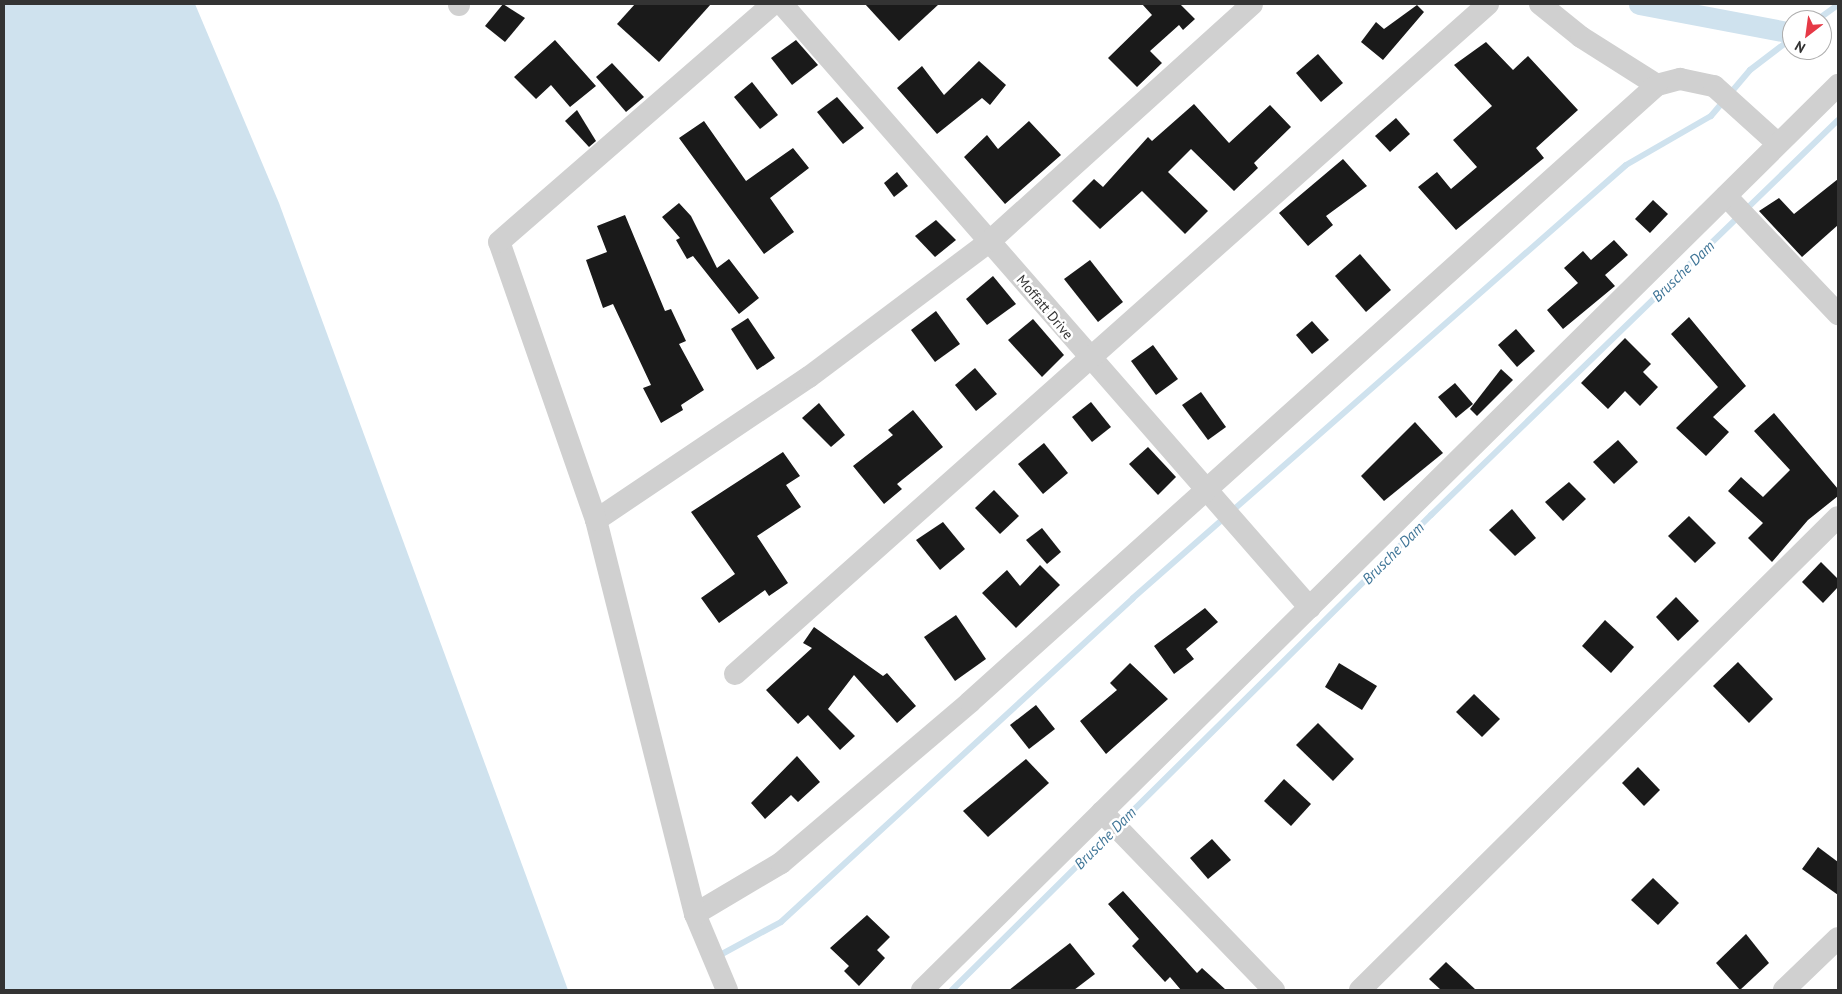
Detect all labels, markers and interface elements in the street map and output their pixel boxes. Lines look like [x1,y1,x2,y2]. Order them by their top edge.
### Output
north arrow [1782,10,1832,60]
text: N [1792,37,1808,57]
water label: Brusche Dam [1648,237,1718,305]
street label: Moffatt Drive [1013,271,1077,343]
water label: Brusche Dam [1358,518,1428,588]
water label: Brusche Dam [1070,803,1140,873]

